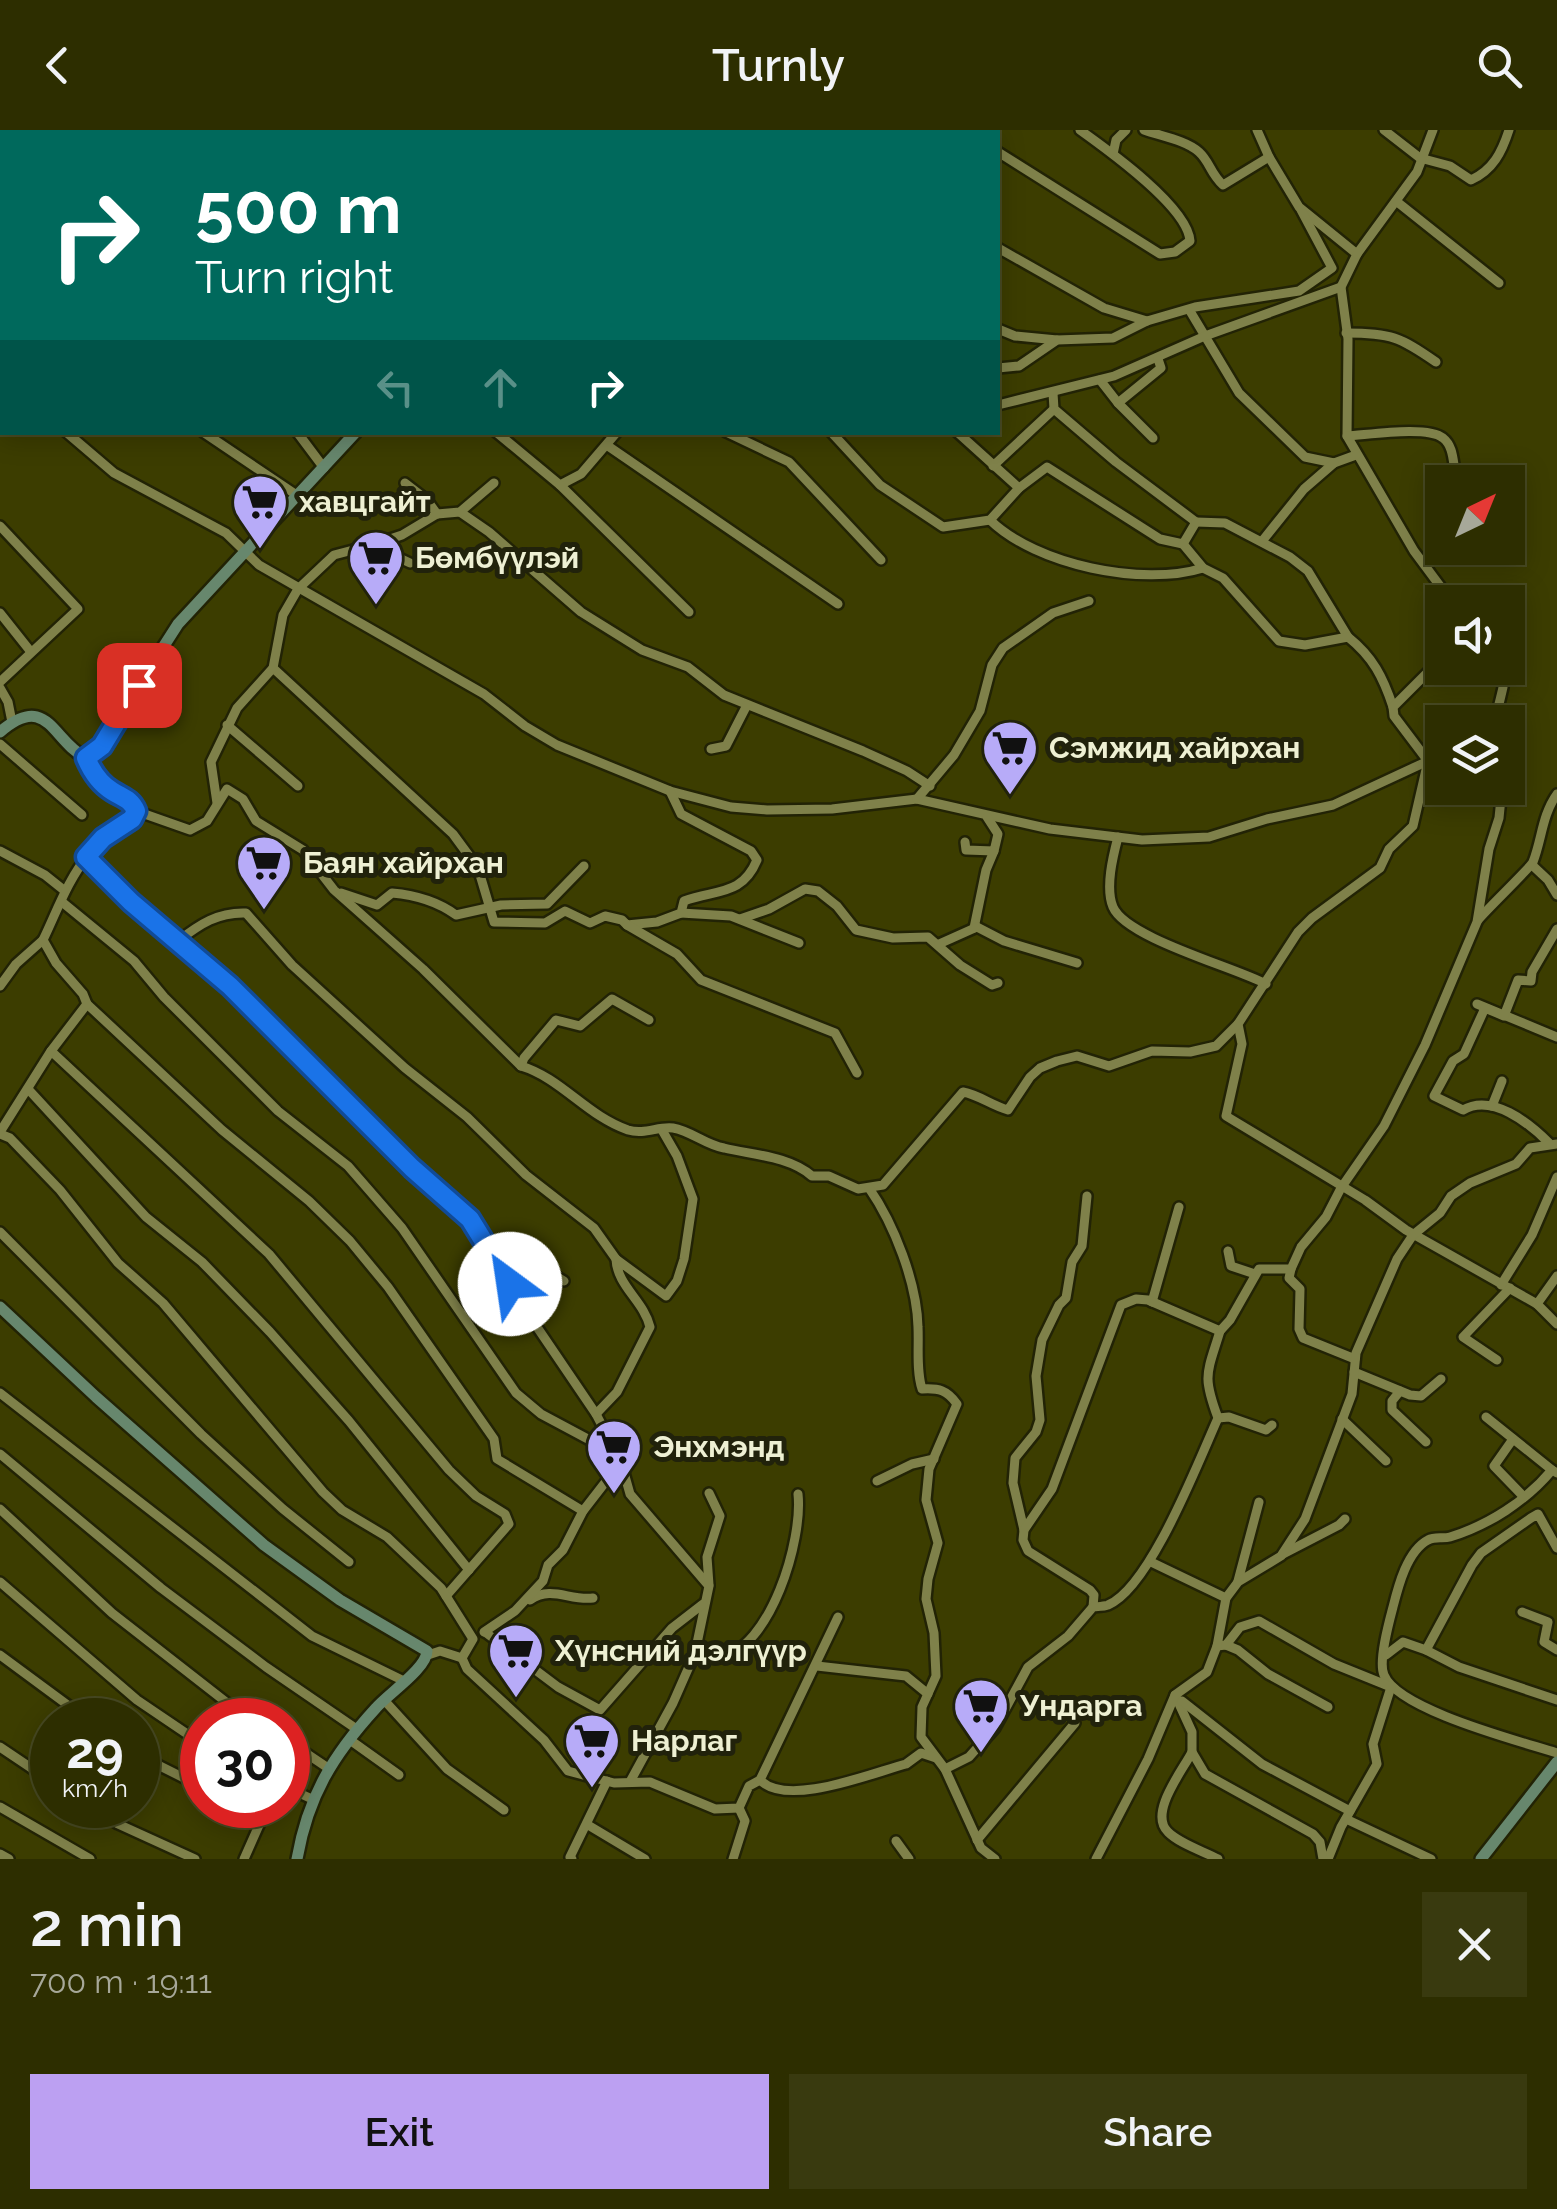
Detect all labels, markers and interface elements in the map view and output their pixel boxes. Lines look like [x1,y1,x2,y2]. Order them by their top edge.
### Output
icon: back [30,38,85,93]
icon: search [1472,38,1527,93]
text: Turnly [712,39,845,92]
text: 500 m [195,167,402,249]
icon: right [30,170,160,300]
text: Turn right [195,251,393,304]
icon: left [368,360,423,415]
icon: ahead [473,360,528,415]
icon: right [578,360,633,415]
north arrow [1425,465,1525,565]
map controls [1425,465,1525,805]
supermarket icon: хавцгайт [230,472,290,551]
place label: хавцгайт [299,484,431,519]
supermarket icon: Бөмбүүлэй [346,528,406,607]
place label: Бөмбүүлэй [415,540,579,575]
button: sound [1425,585,1525,685]
pin [97,643,182,728]
icon: arrive [112,658,167,713]
button: layers [1425,705,1525,805]
supermarket icon: Сэмжид хайрхан [980,718,1040,797]
place label: Сэмжид хайрхан [1049,730,1300,765]
supermarket icon: Баян хайрхан [234,833,294,912]
place label: Баян хайрхан [303,845,504,880]
position arrow [458,1232,562,1336]
supermarket icon: Энхмэнд [584,1417,644,1496]
place label: Энхмэнд [653,1429,785,1464]
supermarket icon: Хүнсний дэлгүүр [486,1621,546,1700]
place label: Хүнсний дэлгүүр [554,1633,807,1668]
supermarket icon: Ундарга [951,1676,1011,1755]
place label: Ундарга [1019,1688,1142,1723]
speed limit sign: 30 [180,1698,310,1828]
supermarket icon: Нарлаг [562,1711,622,1790]
text: 29 [66,1721,124,1780]
place label: Нарлаг [631,1723,737,1758]
text: km/h [62,1773,128,1803]
text: 2 min [30,1890,184,1960]
button: close [1422,1892,1527,1997]
text: 700 m · 19:11 [30,1963,212,2000]
button: Exit [30,2074,769,2189]
button: Share [789,2074,1527,2189]

